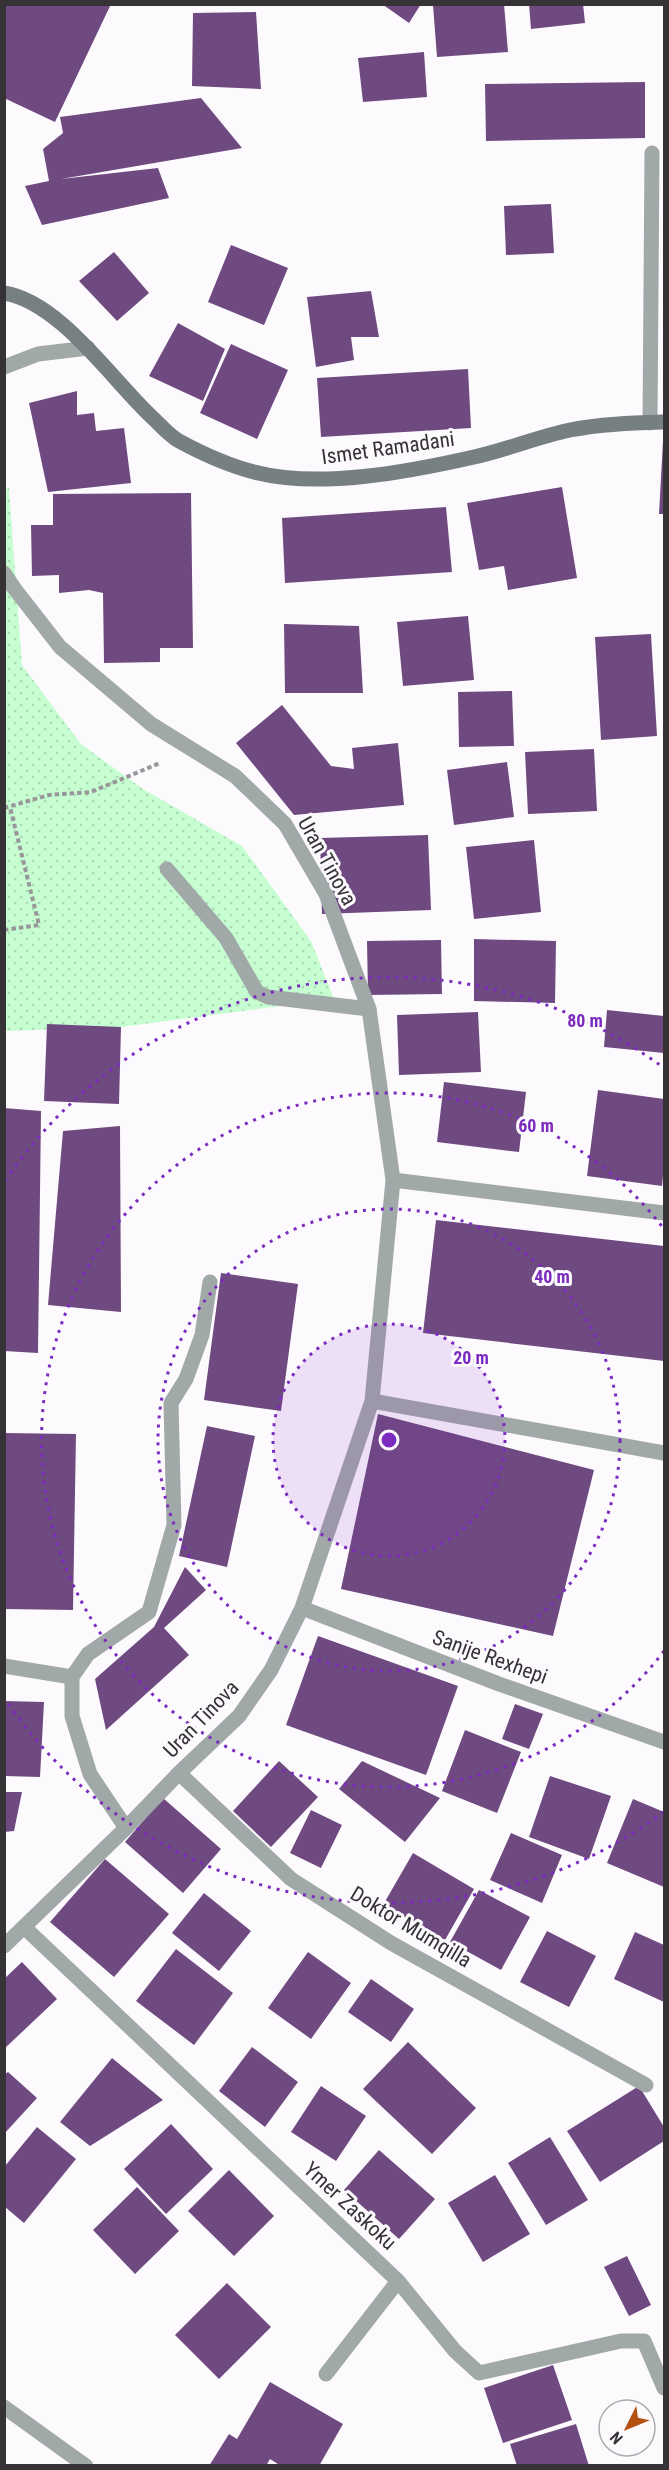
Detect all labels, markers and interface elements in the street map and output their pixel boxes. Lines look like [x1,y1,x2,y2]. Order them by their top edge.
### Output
street label: Ismet Ramadani [320,427,456,469]
street label: Uran Tinova [293,812,361,910]
text: 80 m [567,1010,603,1031]
text: 60 m [518,1115,554,1136]
text: 40 m [534,1266,570,1287]
text: 20 m [453,1347,489,1368]
centre of rings [379,1430,399,1450]
street label: Sanije Rexhepi [429,1625,551,1689]
street label: Uran Tinova [158,1676,244,1762]
street label: Doktor Mumqilla [346,1882,476,1972]
street label: Ymer Zaskoku [299,2157,401,2255]
north arrow [597,2398,657,2458]
text: N [606,2428,627,2448]

